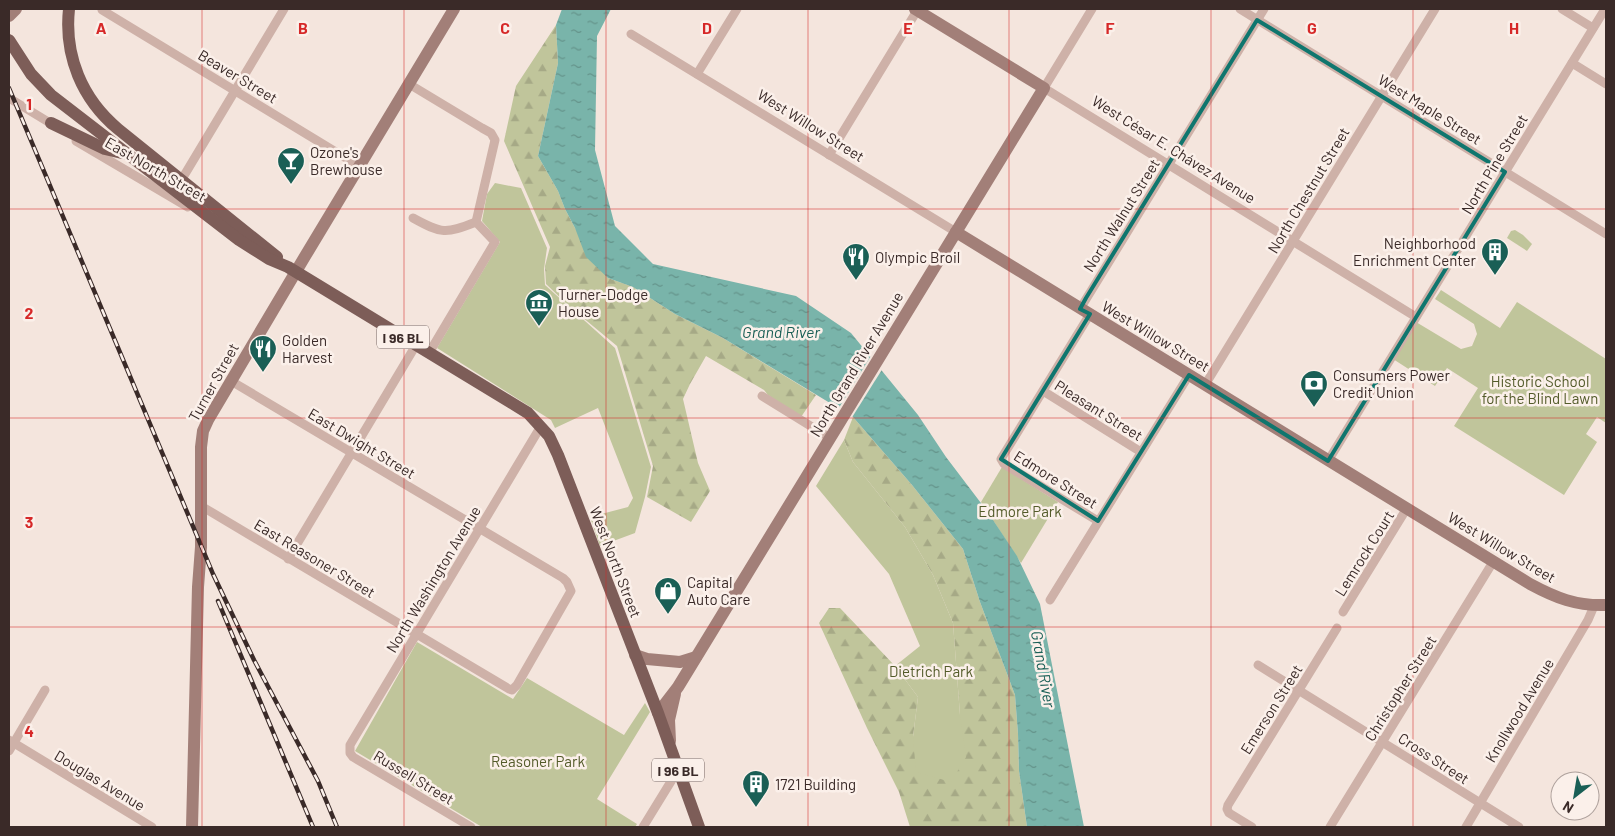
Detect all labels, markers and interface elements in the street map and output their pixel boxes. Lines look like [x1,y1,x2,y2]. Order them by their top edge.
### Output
text: A [96,18,107,37]
text: B [298,18,308,37]
text: C [500,18,510,37]
text: D [702,18,712,37]
text: E [903,18,913,37]
text: F [1106,18,1115,37]
text: G [1307,18,1317,37]
text: H [1509,18,1519,37]
street label: Beaver Street [195,45,281,107]
street label: West Maple Street [1375,70,1485,148]
street label: West Willow Street [754,85,868,165]
street label: West César E. Chávez Avenue [1089,91,1259,207]
text: 1 [26,94,32,113]
street label: North Pine Street [1457,111,1531,217]
street label: North Chestnut Street [1263,124,1353,256]
street label: East North Street [102,133,210,205]
place label: Ozone's Brewhouse [310,143,383,178]
bar icon: Ozone's Brewhouse [276,146,306,185]
street label: North Walnut Street [1079,155,1163,275]
place label: Neighborhood Enrichment Center [1353,234,1477,269]
building icon: Neighborhood Enrichment Center [1480,237,1510,276]
restaurant icon: Olympic Broil [841,242,871,281]
place label: Olympic Broil [875,248,960,266]
place label: Turner-Dodge House [558,285,648,320]
museum icon: Turner-Dodge House [524,288,554,327]
street label: North Grand River Avenue [806,288,906,440]
street label: West Willow Street [1099,297,1213,375]
text: 2 [25,303,34,322]
water label: Grand River [742,322,821,341]
road number: I 96 BL [377,326,429,348]
place label: Golden Harvest [282,331,333,366]
restaurant icon: Golden Harvest [248,334,278,373]
street label: Turner Street [184,340,242,424]
place label: Consumers Power Credit Union [1333,366,1451,401]
bank icon: Consumers Power Credit Union [1299,369,1329,408]
park label: Historic School for the Blind Lawn [1482,372,1598,407]
street label: Pleasant Street [1052,376,1146,444]
street label: East Dwight Street [305,404,419,482]
street label: Edmore Street [1011,446,1101,512]
street label: North Washington Avenue [382,502,484,656]
park label: Edmore Park [978,502,1062,520]
street label: West North Street [587,504,645,620]
street label: Lemrock Court [1331,507,1397,599]
street label: West Willow Street [1445,508,1559,586]
text: 3 [25,512,33,531]
street label: East Reasoner Street [251,515,379,601]
place label: Capital Auto Care [687,573,751,608]
shop icon: Capital Auto Care [653,576,683,615]
water label: Grand River [1028,629,1060,710]
street label: Christopher Street [1360,632,1440,744]
street label: Knollwood Avenue [1481,655,1557,765]
street label: Emerson Street [1236,661,1306,757]
park label: Dietrich Park [889,662,974,680]
text: 4 [24,721,34,740]
street label: Cross Street [1395,728,1473,788]
street label: Douglas Avenue [51,746,149,814]
street label: Russell Street [371,746,457,808]
park label: Reasoner Park [491,752,585,770]
road number: I 96 BL [652,758,704,782]
building icon: 1721 Building [741,769,771,808]
north arrow [1550,771,1600,821]
place label: 1721 Building [775,775,856,793]
text: N [1560,798,1576,817]

